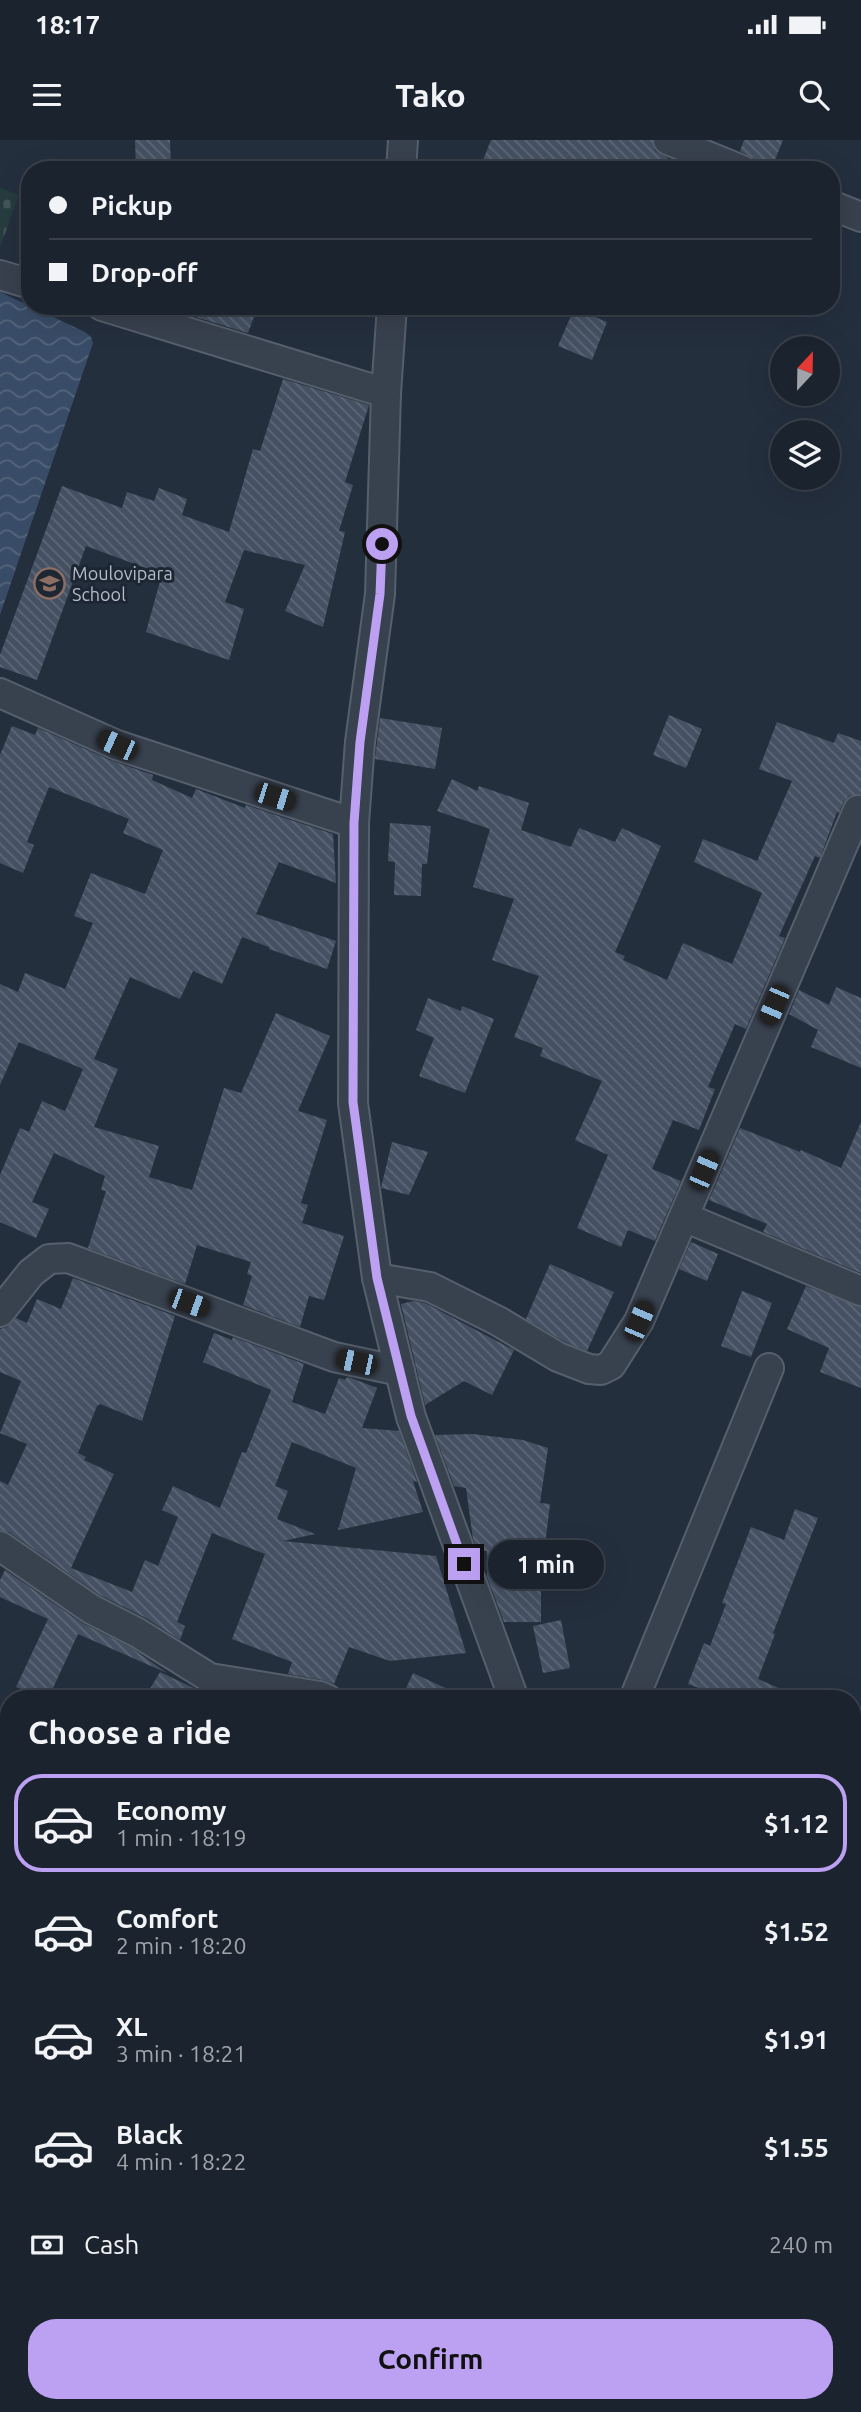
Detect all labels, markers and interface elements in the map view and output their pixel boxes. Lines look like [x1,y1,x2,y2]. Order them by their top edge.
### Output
text: 18:17 [35,10,100,39]
icon: menu [28,76,66,114]
icon: search [795,76,833,114]
text: Tako [395,77,466,113]
text: Pickup [91,191,173,220]
text: Drop-off [91,258,198,287]
north arrow [770,336,840,406]
map controls [770,336,840,490]
button: layers [770,420,840,490]
route start [366,528,398,560]
place label: Moulovipara School [72,563,173,604]
school or university icon: Moulovipara School [32,566,66,600]
car [94,727,141,763]
car [252,781,299,813]
car [757,982,792,1028]
car [687,1147,722,1193]
car [166,1286,213,1320]
car [622,1298,657,1344]
car [334,1347,379,1377]
callout: 1 min [489,1540,604,1588]
route end [448,1548,480,1580]
text: 1 min [517,1552,575,1577]
text: Choose a ride [28,1714,231,1750]
icon: car [32,1792,95,1855]
text: Economy [116,1796,226,1825]
text: $1.12 [764,1809,829,1838]
text: 1 min · 18:19 [116,1825,247,1850]
icon: car [32,1900,95,1963]
text: Comfort [116,1904,219,1933]
text: $1.52 [764,1917,829,1946]
text: 2 min · 18:20 [116,1933,247,1958]
icon: car [32,2008,95,2071]
text: XL [116,2012,147,2041]
text: $1.91 [764,2025,829,2054]
text: 3 min · 18:21 [116,2041,247,2066]
icon: car [32,2116,95,2179]
text: Black [116,2120,183,2149]
text: $1.55 [764,2133,829,2162]
text: 4 min · 18:22 [116,2149,247,2174]
icon: cash [28,2226,66,2264]
text: Cash [84,2230,139,2259]
text: 240 m [769,2232,833,2257]
button: Confirm [28,2319,833,2399]

